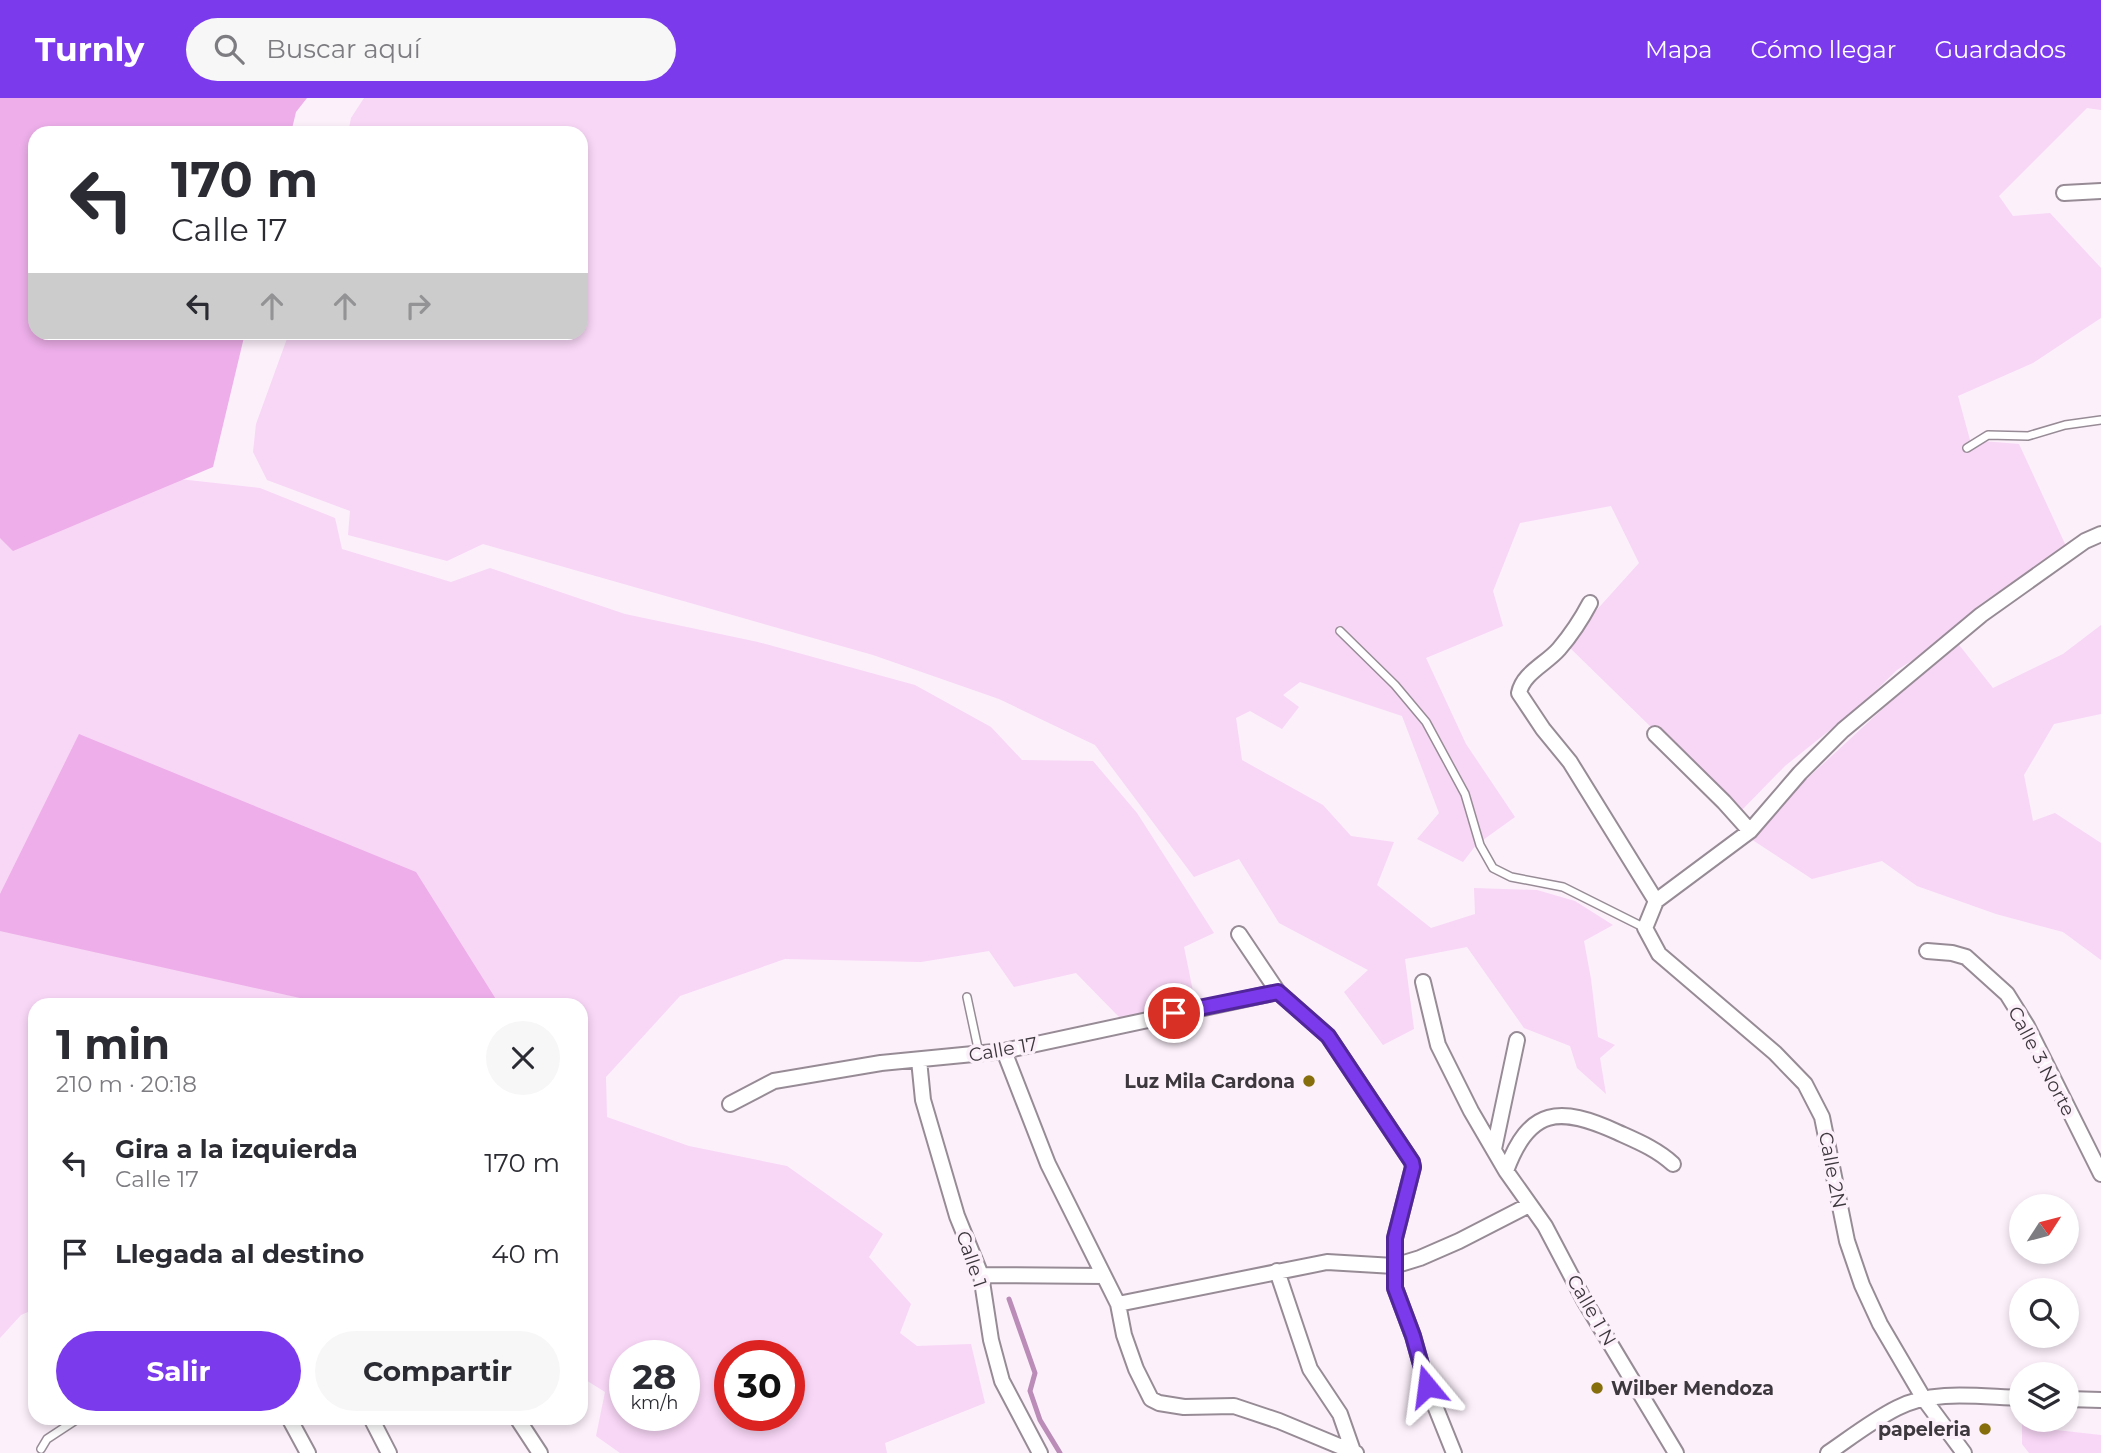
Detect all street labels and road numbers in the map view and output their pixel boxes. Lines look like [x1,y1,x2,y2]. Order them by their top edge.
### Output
street label: Calle 3 Norte [2003,1002,2080,1120]
street label: Calle 17 [967,1032,1039,1067]
street label: Calle 2N [1814,1130,1851,1210]
street label: Calle 1 [951,1228,992,1290]
street label: Calle 1 N [1562,1271,1621,1350]

